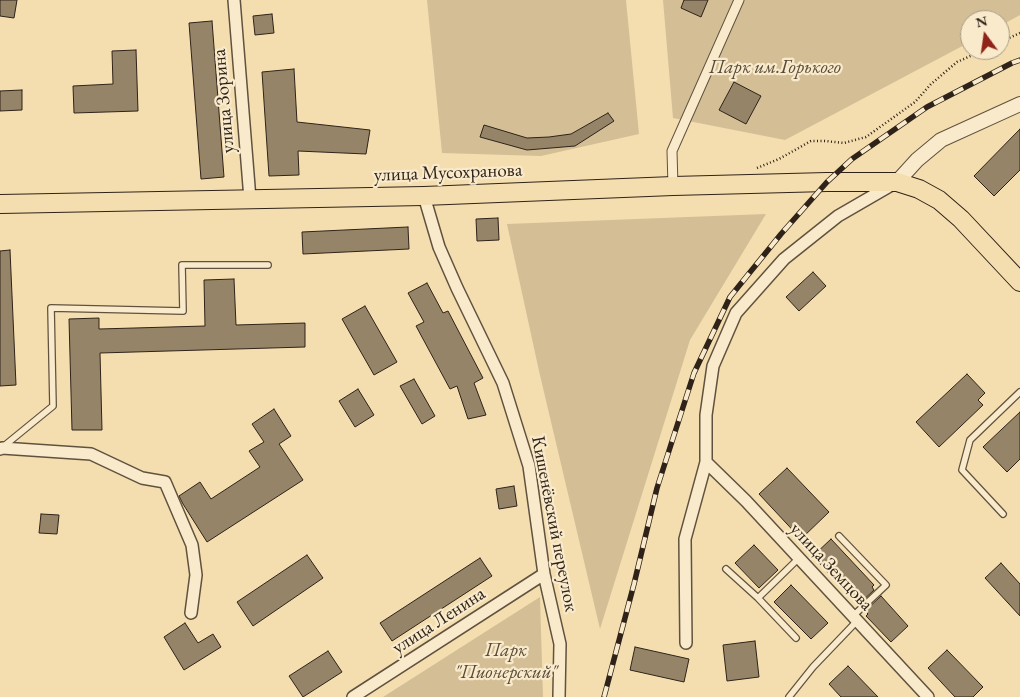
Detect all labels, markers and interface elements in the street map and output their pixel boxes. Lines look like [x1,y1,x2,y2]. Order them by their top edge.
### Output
north arrow [960,10,1010,60]
text: N [974,11,989,32]
street label: улица Зорина [208,48,240,154]
park label: Парк им.Горького [709,57,841,79]
street label: улица Мусохранова [373,159,523,187]
street label: Кишенёвский переулок [526,434,582,614]
street label: улица Земцова [784,518,878,616]
street label: улица Ленина [388,582,490,660]
park label: Парк "Пионерский" [454,640,558,684]

